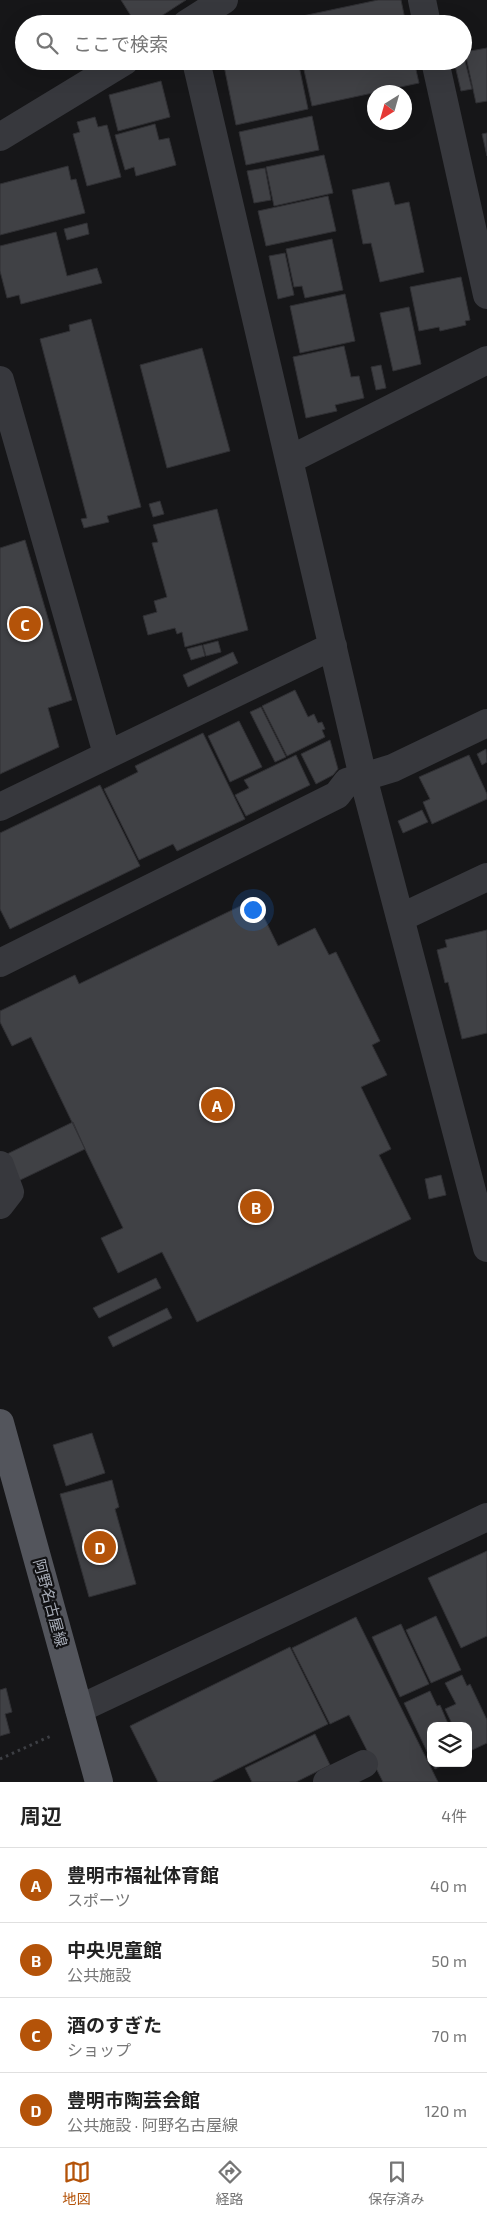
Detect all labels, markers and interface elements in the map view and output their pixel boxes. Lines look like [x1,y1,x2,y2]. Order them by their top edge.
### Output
search box [15,15,472,70]
icon: search [33,29,61,57]
text: ここで検索 [73,32,168,55]
north arrow [367,85,412,130]
pin: C [9,605,41,643]
your location [240,897,266,923]
pin: A [201,1086,233,1124]
pin: B [240,1188,272,1226]
pin: D [84,1528,116,1566]
street label: 阿野名古屋線 [31,1557,71,1649]
map controls [427,1722,472,1767]
button: layers [427,1722,472,1767]
text: 周辺 [20,1803,62,1828]
text: 4件 [441,1806,467,1825]
text: 豊明市福祉体育館 [67,1863,219,1886]
text: A [31,1876,41,1895]
text: 40 m [430,1876,467,1895]
text: スポーツ [67,1890,131,1909]
text: 中央児童館 [67,1938,162,1961]
text: B [31,1951,41,1970]
text: 50 m [431,1951,467,1970]
text: 公共施設 [67,1965,131,1984]
text: 酒のすぎた [67,2013,162,2036]
text: C [31,2026,41,2045]
text: 70 m [432,2026,467,2045]
text: ショップ [67,2040,131,2059]
text: 豊明市陶芸会館 [67,2088,200,2111]
text: D [31,2101,41,2120]
text: 120 m [424,2101,467,2120]
text: 公共施設 · 阿野名古屋線 [67,2115,238,2134]
tab: 地図 [63,2158,91,2208]
tab: 経路 [216,2158,244,2208]
tab: 保存済み [369,2158,425,2208]

